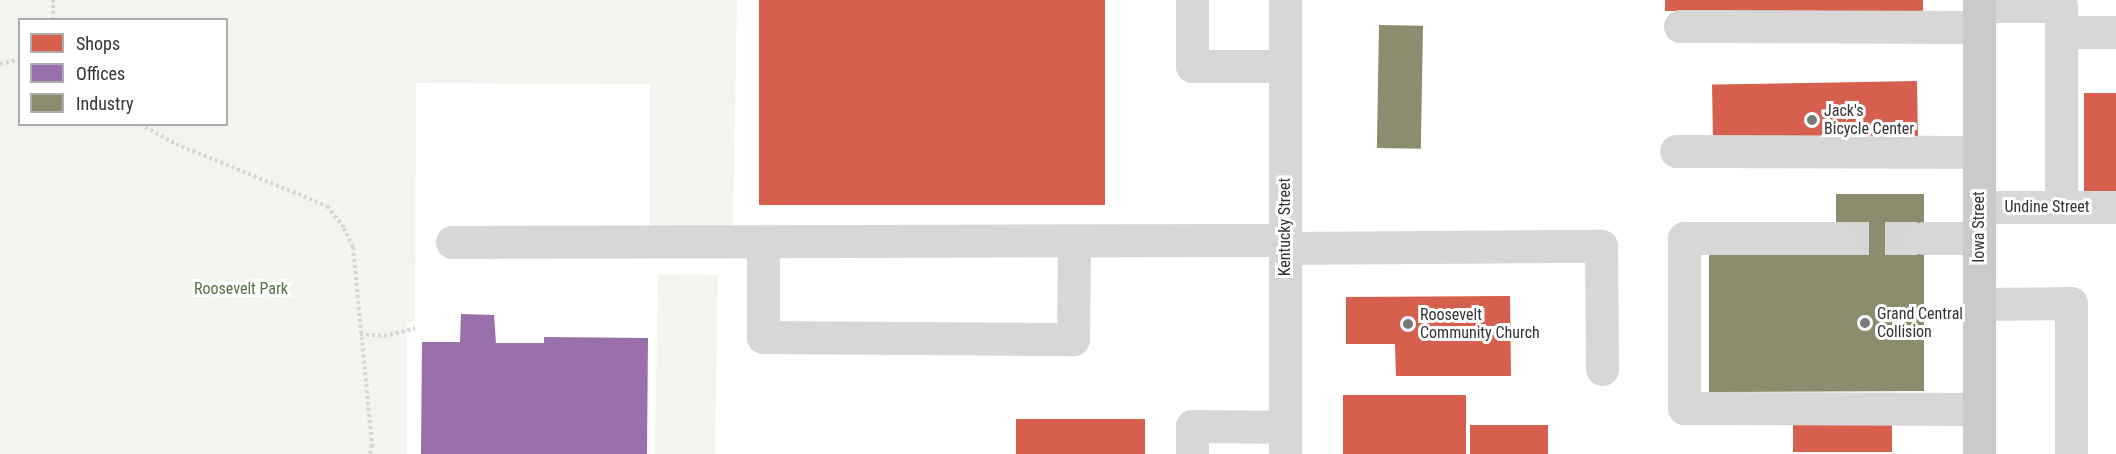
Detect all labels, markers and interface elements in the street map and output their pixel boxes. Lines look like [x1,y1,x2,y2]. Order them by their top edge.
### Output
legend [18,18,228,126]
text: Shops [76,33,120,54]
text: Offices [76,63,125,84]
text: Industry [76,93,134,114]
place label: Jack's Bicycle Center [1824,101,1914,139]
marker: Jack's Bicycle Center [1805,113,1819,127]
street label: Kentucky Street [1275,178,1295,276]
street label: Iowa Street [1969,191,1989,263]
street label: Undine Street [2005,197,2089,217]
park label: Roosevelt Park [194,279,288,299]
place label: Grand Central Collision [1877,304,1963,342]
place label: Roosevelt Community Church [1420,305,1540,343]
marker: Grand Central Collision [1858,316,1872,330]
marker: Roosevelt Community Church [1401,317,1415,331]

